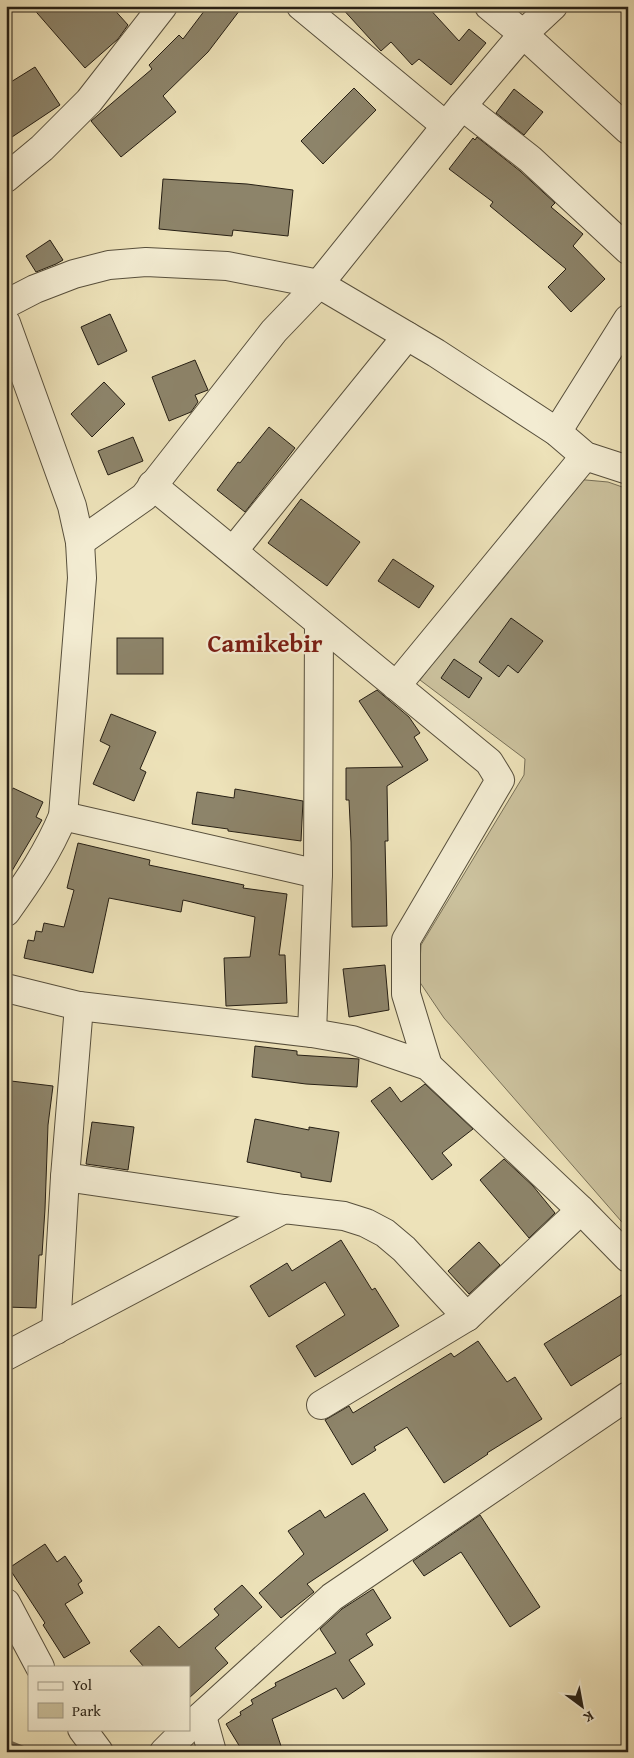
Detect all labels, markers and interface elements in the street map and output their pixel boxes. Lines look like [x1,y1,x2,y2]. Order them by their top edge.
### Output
district label: Camikebir [207,625,323,661]
legend [28,1666,190,1730]
text: Yol [72,1674,92,1695]
north arrow [556,1680,606,1730]
text: Park [72,1700,101,1721]
text: K [580,1706,598,1728]

